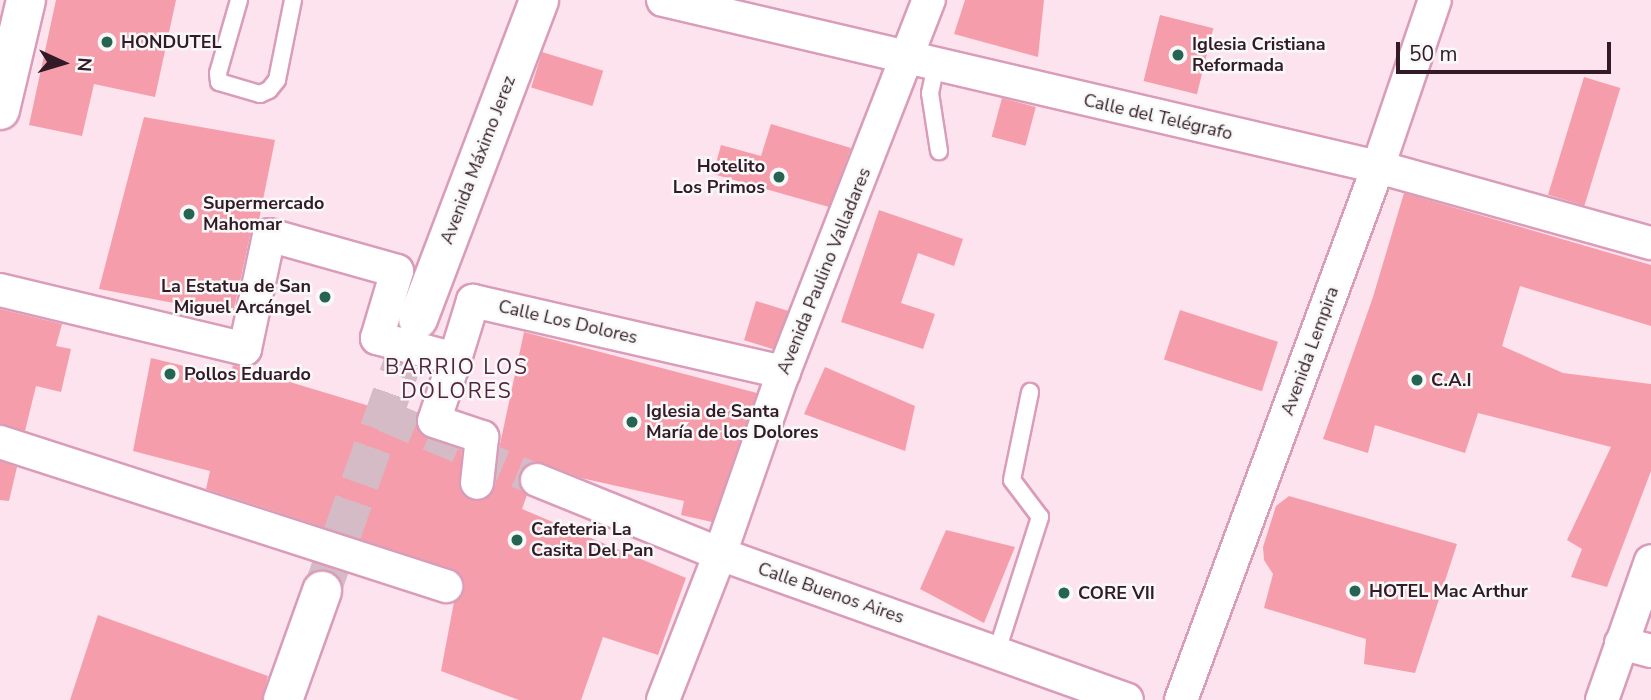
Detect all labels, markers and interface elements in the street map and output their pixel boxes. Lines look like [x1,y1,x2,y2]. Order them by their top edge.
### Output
north arrow [28,28,98,98]
scale bar [1399,28,1614,72]
place label: HONDUTEL [121,31,222,53]
marker: HONDUTEL [99,34,115,50]
place label: Iglesia Cristiana Reformada [1192,34,1326,76]
text: 50 m [1409,40,1458,68]
marker: Iglesia Cristiana Reformada [1170,47,1186,63]
text: N [70,56,97,72]
street label: Avenida Máximo Jerez [436,73,520,247]
street label: Calle del Telégrafo [1081,89,1235,145]
place label: Hotelito Los Primos [673,156,765,198]
street label: Avenida Paulino Valladares [773,164,875,378]
marker: Hotelito Los Primos [771,169,787,185]
place label: Supermercado Mahomar [203,193,324,235]
marker: Supermercado Mahomar [181,206,197,222]
place label: La Estatua de San Miguel Arcángel [161,276,311,318]
street label: Avenida Lempira [1277,284,1343,418]
marker: La Estatua de San Miguel Arcángel [317,289,333,305]
street label: Calle Los Dolores [496,295,640,349]
district label: BARRIO LOS DOLORES [386,354,528,404]
place label: Pollos Eduardo [184,363,311,385]
marker: Pollos Eduardo [162,366,178,382]
place label: C.A.I [1431,369,1471,391]
marker: C.A.I [1409,372,1425,388]
place label: Iglesia de Santa María de los Dolores [646,401,818,444]
marker: Iglesia de Santa María de los Dolores [624,414,640,430]
place label: Cafeteria La Casita Del Pan [531,519,654,562]
marker: Cafeteria La Casita Del Pan [509,532,525,548]
street label: Calle Buenos Aires [755,558,907,628]
place label: HOTEL Mac Arthur [1369,580,1528,602]
place label: CORE VII [1078,582,1155,604]
marker: HOTEL Mac Arthur [1347,583,1363,599]
marker: CORE VII [1056,585,1072,601]

